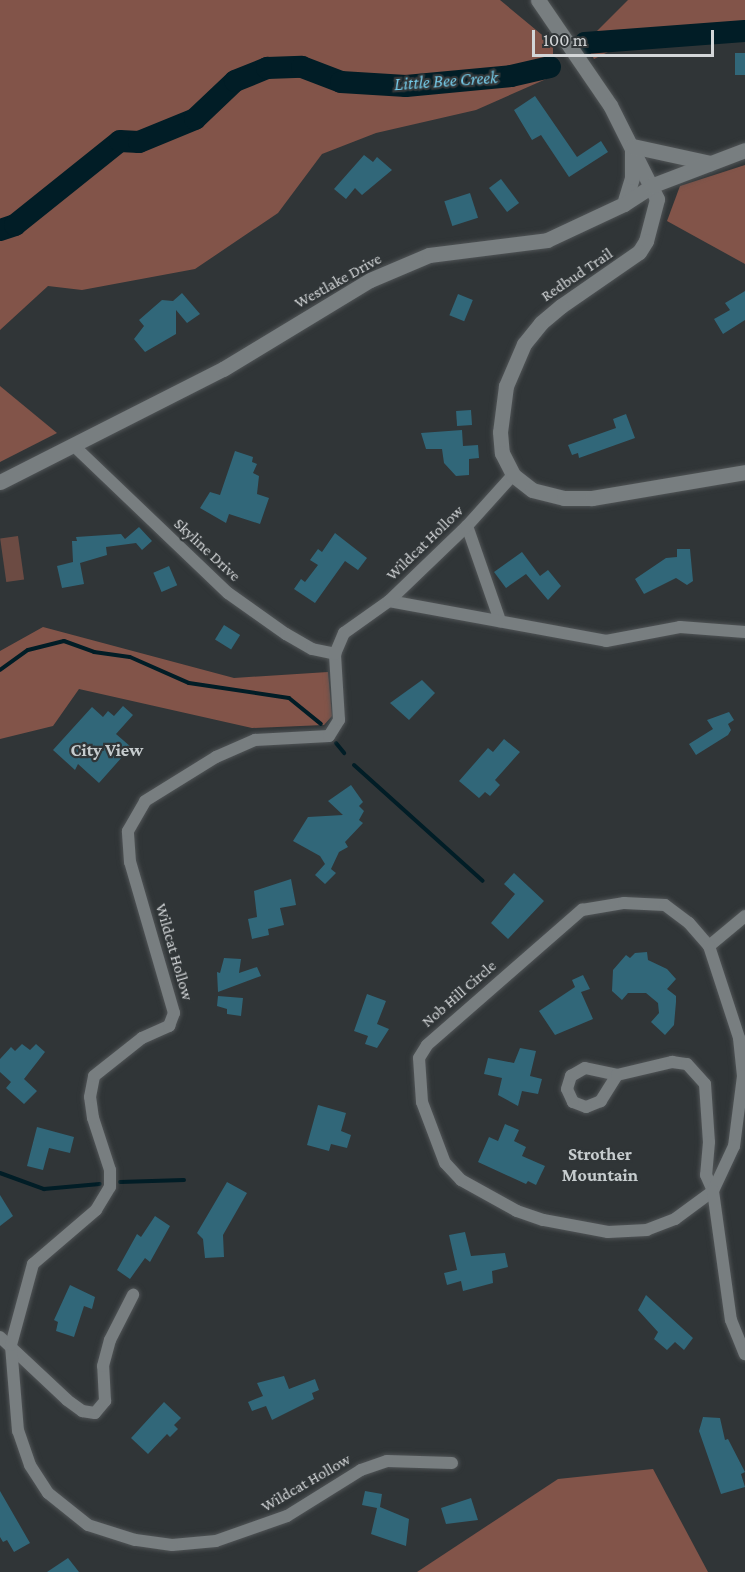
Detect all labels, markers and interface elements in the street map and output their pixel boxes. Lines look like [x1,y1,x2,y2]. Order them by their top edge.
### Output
scale bar [535,18,716,56]
text: 100 m [543,30,587,50]
water label: Little Bee Creek [393,67,499,95]
street label: Redbud Trail [538,244,616,306]
street label: Westlake Drive [291,249,385,313]
street label: Wildcat Hollow [382,501,468,585]
street label: Skyline Drive [170,514,244,586]
district label: City View [71,739,143,761]
street label: Wildcat Hollow [151,901,197,1003]
street label: Nob Hill Circle [418,956,500,1032]
district label: Strother Mountain [562,1144,638,1186]
street label: Wildcat Hollow [258,1450,354,1516]

